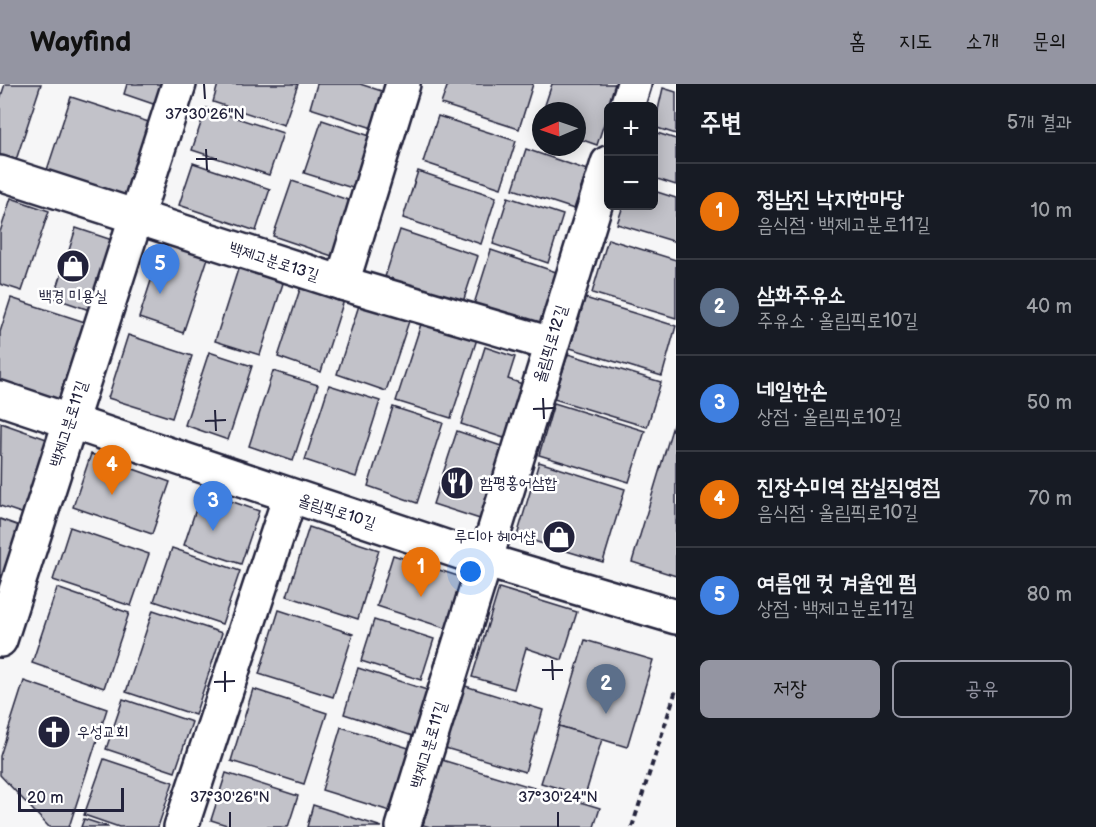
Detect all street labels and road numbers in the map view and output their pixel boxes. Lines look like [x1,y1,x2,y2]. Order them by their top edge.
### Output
street label: 백제고분로13길 [227,239,321,285]
street label: 올림픽로12길 [530,303,572,385]
street label: 백제고분로11길 [46,378,92,470]
street label: 올림픽로10길 [296,491,378,533]
street label: 백제고분로11길 [407,699,451,791]

